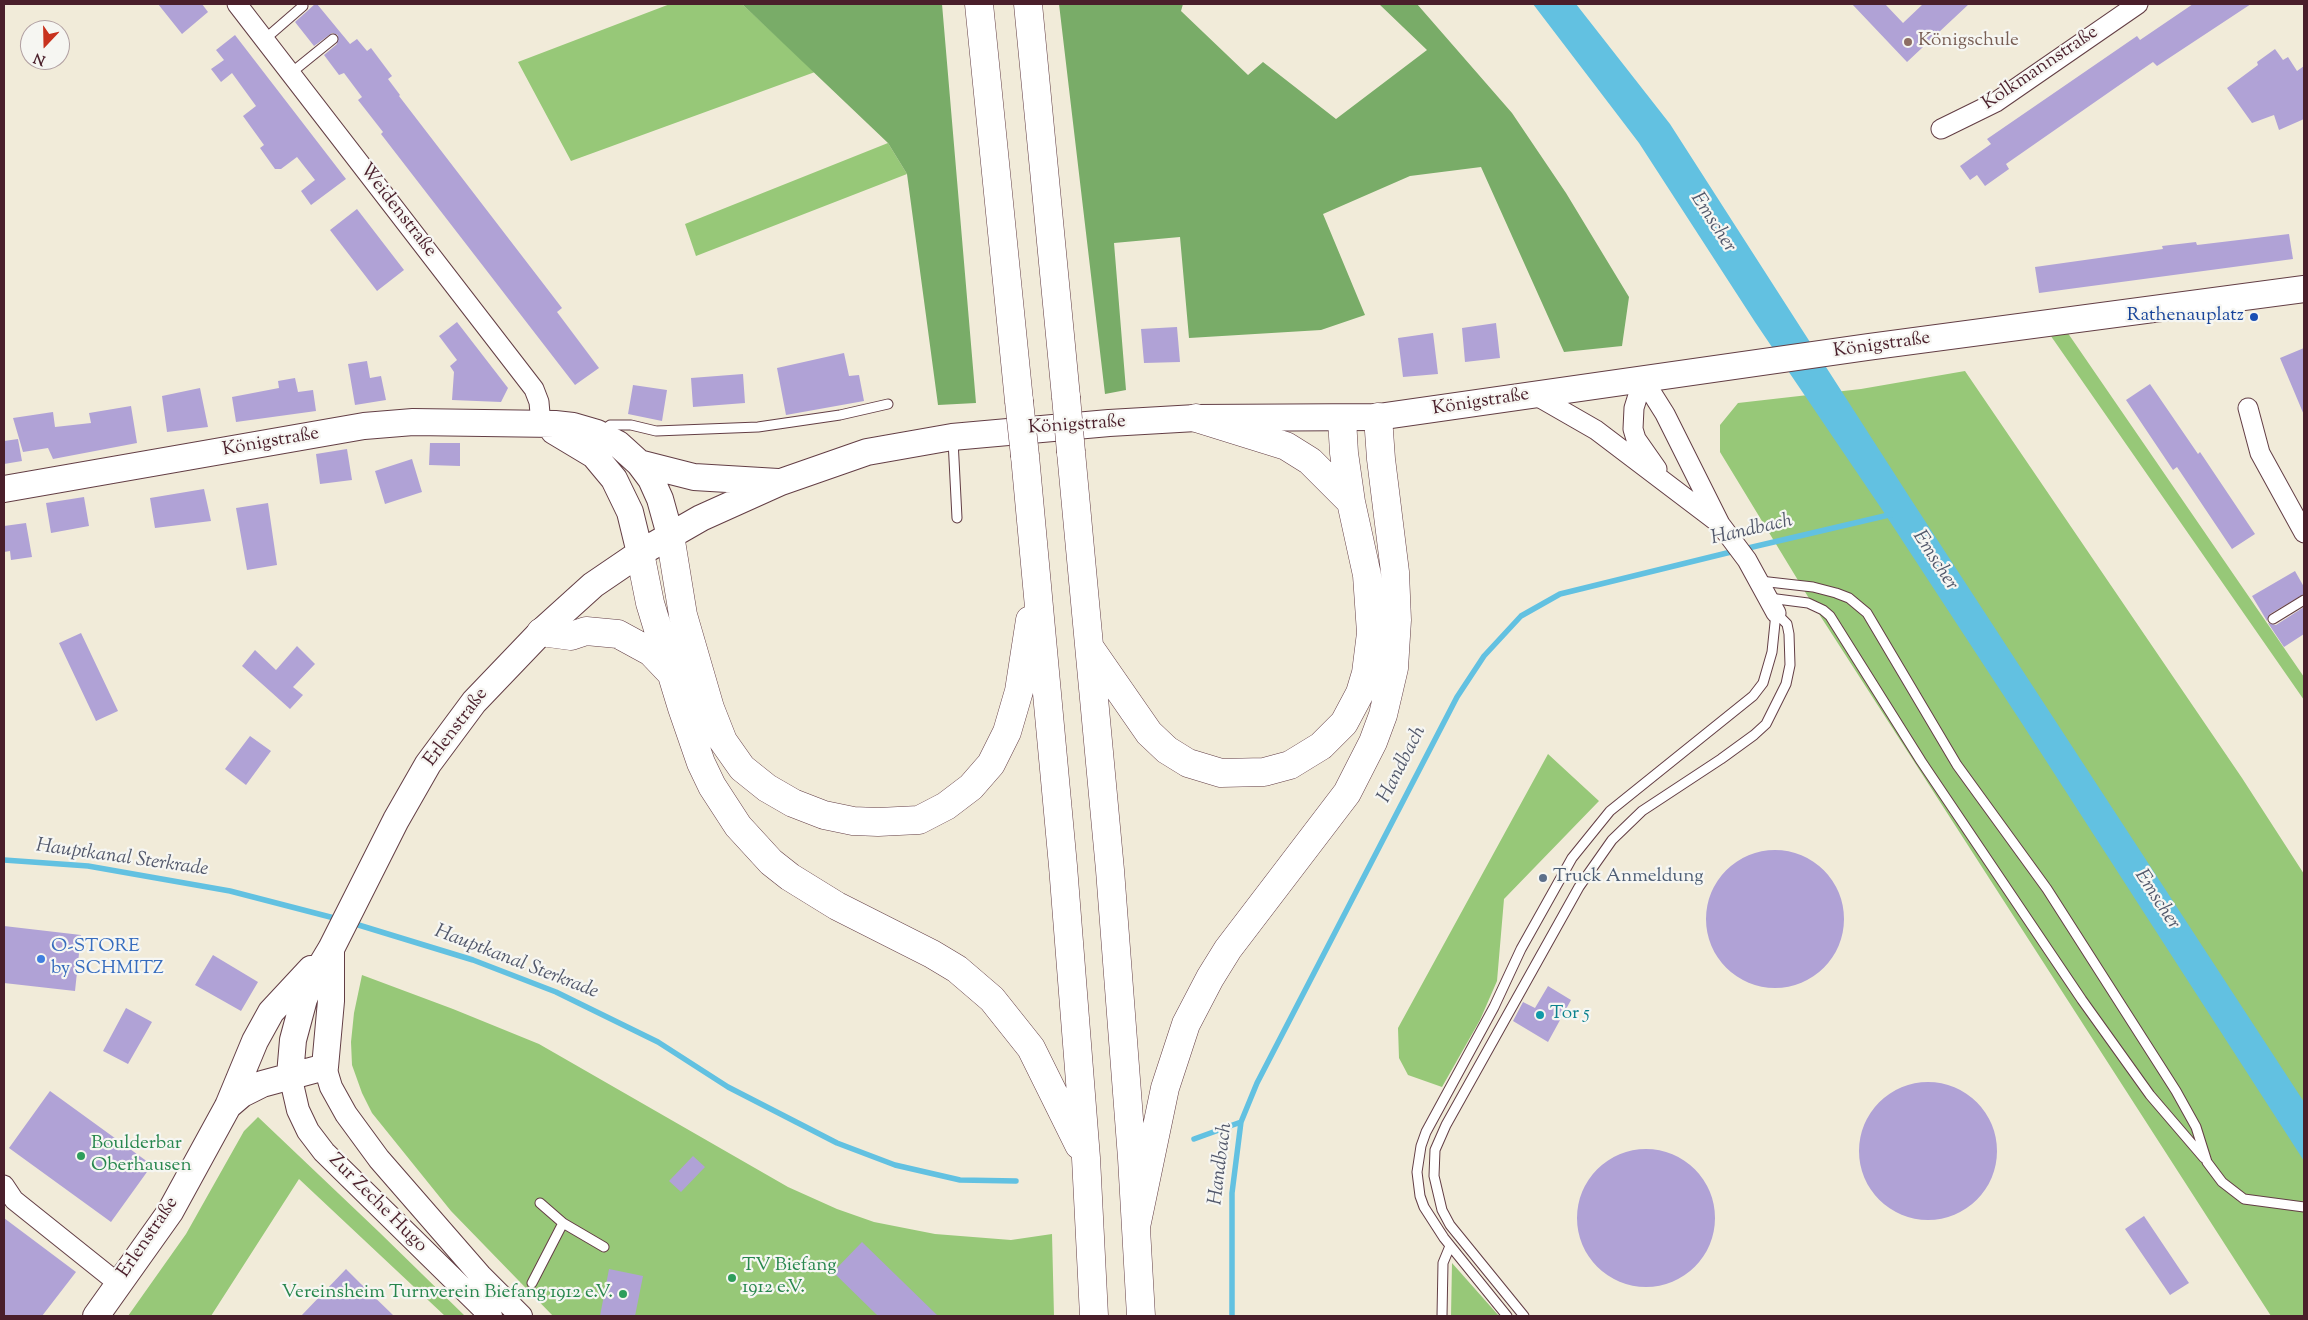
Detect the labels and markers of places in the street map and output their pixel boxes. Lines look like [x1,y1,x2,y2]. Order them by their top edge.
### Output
place label: Königschule [1918,31,2019,53]
marker: Königschule [1902,36,1914,48]
place label: Rathenauplatz [2127,306,2244,328]
marker: Rathenauplatz [2248,311,2260,323]
place label: Truck Anmeldung [1553,867,1703,889]
marker: Truck Anmeldung [1537,872,1549,884]
place label: O-STORE by SCHMITZ [51,937,164,981]
marker: O-STORE by SCHMITZ [35,953,47,965]
place label: Tor 5 [1550,1004,1590,1026]
marker: Tor 5 [1534,1009,1546,1021]
place label: Boulderbar Oberhausen [91,1134,192,1178]
marker: Boulderbar Oberhausen [75,1150,87,1162]
place label: TV Biefang 1912 e.V. [742,1256,836,1300]
marker: TV Biefang 1912 e.V. [726,1272,738,1284]
place label: Vereinsheim Turnverein Biefang 1912 e.V. [282,1283,613,1305]
marker: Vereinsheim Turnverein Biefang 1912 e.V. [617,1288,629,1300]

